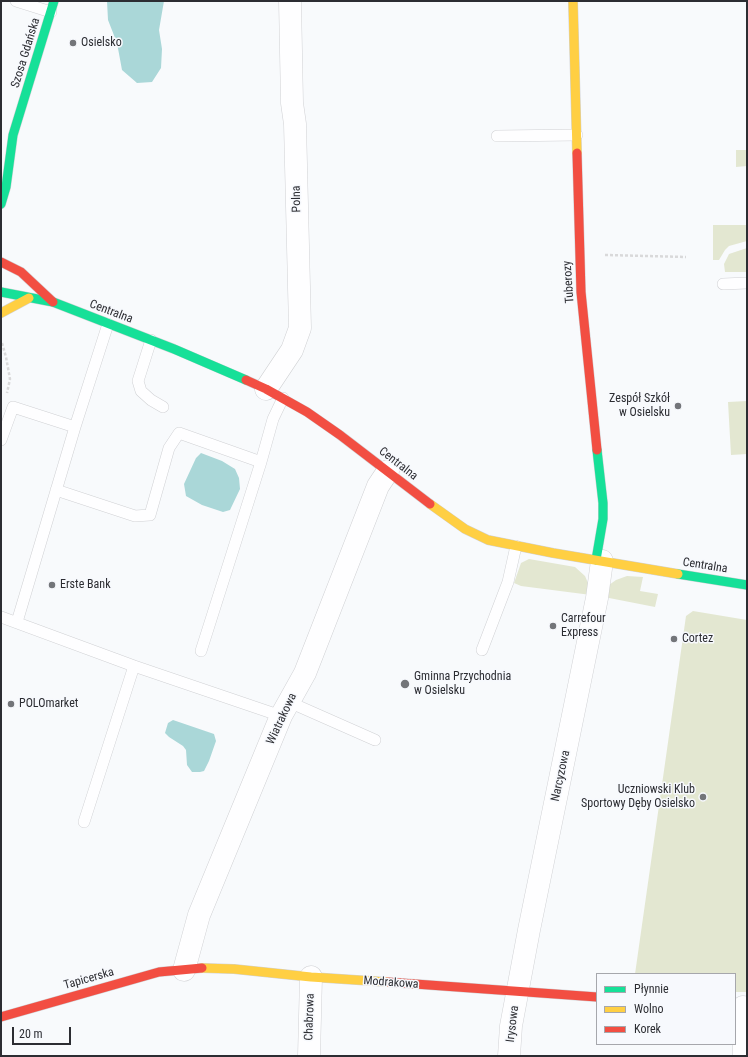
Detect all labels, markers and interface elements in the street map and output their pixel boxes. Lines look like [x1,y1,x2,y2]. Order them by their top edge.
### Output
street label: Szosa Gdańska [8,16,44,90]
place label: Osielsko [81,36,122,50]
marker: Osielsko [68,38,78,48]
street label: Polna [290,185,304,213]
street label: Tuberozy [560,260,578,304]
street label: Centralna [87,297,135,327]
place label: Zespół Szkół w Osielsku [609,392,670,420]
marker: Zespół Szkół w Osielsku [673,401,683,411]
street label: Centralna [376,444,420,484]
street label: Centralna [682,555,728,577]
place label: Erste Bank [60,578,111,592]
marker: Erste Bank [47,580,57,590]
place label: Carrefour Express [561,612,606,640]
marker: Carrefour Express [548,621,558,631]
place label: Cortez [682,632,713,646]
marker: Cortez [669,634,679,644]
place label: Gminna Przychodnia w Osielsku [414,670,511,698]
marker: Gminna Przychodnia w Osielsku [399,678,411,690]
street label: Wiatrakowa [264,691,300,747]
place label: POLOmarket [19,697,78,711]
marker: POLOmarket [6,699,16,709]
street label: Narcyzowa [549,749,573,803]
place label: Uczniowski Klub Sportowy Dęby Osielsko [581,783,695,811]
marker: Uczniowski Klub Sportowy Dęby Osielsko [698,792,708,802]
street label: Tapicerska [62,965,116,993]
legend [596,973,736,1045]
street label: Modrakowa [363,974,419,992]
text: Płynnie [634,982,669,996]
street label: Chabrowa [302,993,318,1041]
text: Wolno [634,1002,664,1016]
street label: Irysowa [504,1005,522,1043]
scale bar [14,1019,73,1045]
text: Korek [634,1022,661,1036]
text: 20 m [19,1027,43,1041]

